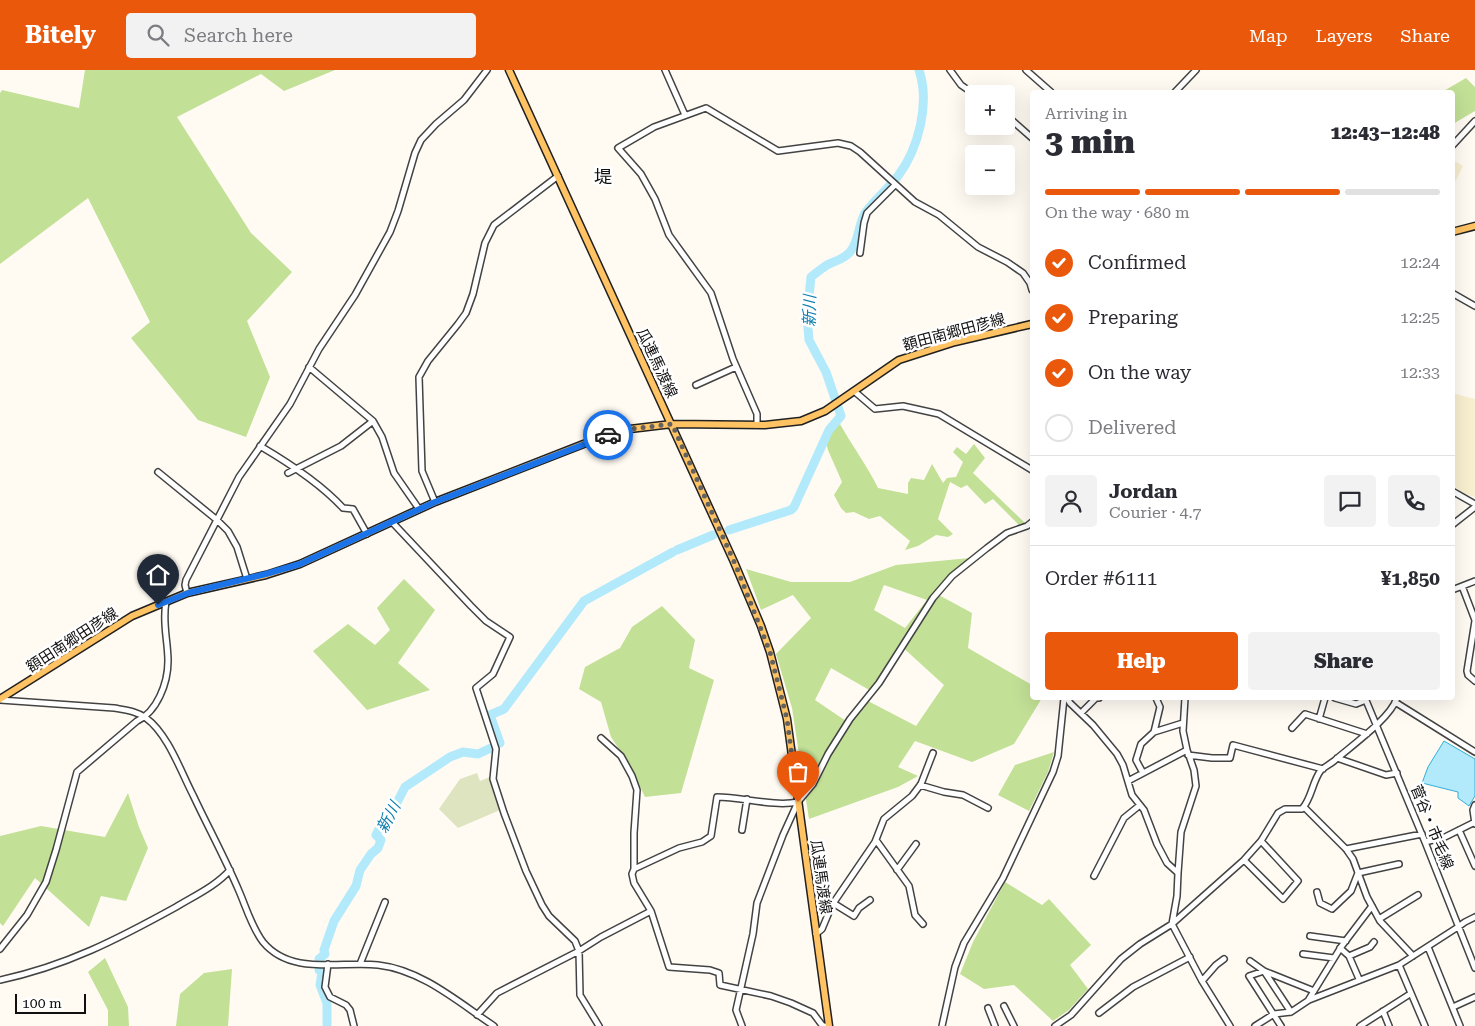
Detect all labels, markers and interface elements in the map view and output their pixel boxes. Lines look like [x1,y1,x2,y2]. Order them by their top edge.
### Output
search box [126,13,476,58]
text: Bitely [25,21,96,49]
icon: search [144,21,172,49]
text: Search here [184,24,293,47]
text: Map [1249,25,1288,46]
text: Layers [1316,25,1372,46]
text: Share [1400,25,1450,46]
map controls [965,85,1015,195]
button: + [965,85,1015,135]
text: Arriving in [1045,104,1128,123]
text: 12:43–12:48 [1331,121,1440,144]
text: 3 min [1045,123,1135,161]
button: − [965,145,1015,195]
district label: 堤 [594,166,612,187]
text: On the way · 680 m [1045,203,1190,222]
icon: check [1045,249,1073,277]
text: Confirmed [1088,251,1186,274]
text: 12:24 [1400,253,1440,272]
water label: 新川 [800,293,819,327]
icon: check [1045,304,1073,332]
text: Preparing [1088,306,1178,329]
text: 12:25 [1400,308,1440,327]
street label: 額田南郷田彦線 [901,310,1007,354]
street label: 瓜連馬渡線 [633,325,681,401]
icon: check [1045,359,1073,387]
text: On the way [1088,361,1191,384]
text: 12:33 [1400,363,1440,382]
courier [583,410,633,460]
text: Delivered [1088,416,1176,439]
icon: car [594,421,622,449]
button: person [1045,475,1097,527]
button: chat [1324,475,1376,527]
button: phone [1388,475,1440,527]
text: Jordan [1109,480,1178,503]
text: Courier · 4.7 [1109,503,1202,522]
pin [137,554,179,605]
icon: home [144,561,172,589]
text: Order #6111 [1045,567,1157,590]
text: ¥1,850 [1381,567,1440,590]
street label: 額田南郷田彦線 [23,604,121,676]
button: Help [1045,632,1238,690]
button: Share [1248,632,1440,690]
pin [777,751,819,802]
icon: bag [784,758,812,786]
street label: 菅谷・市毛線 [1407,782,1457,872]
water label: 新川 [373,797,405,836]
street label: 瓜連馬渡線 [807,839,835,915]
scale bar [15,991,86,1014]
text: 100 m [22,995,62,1011]

